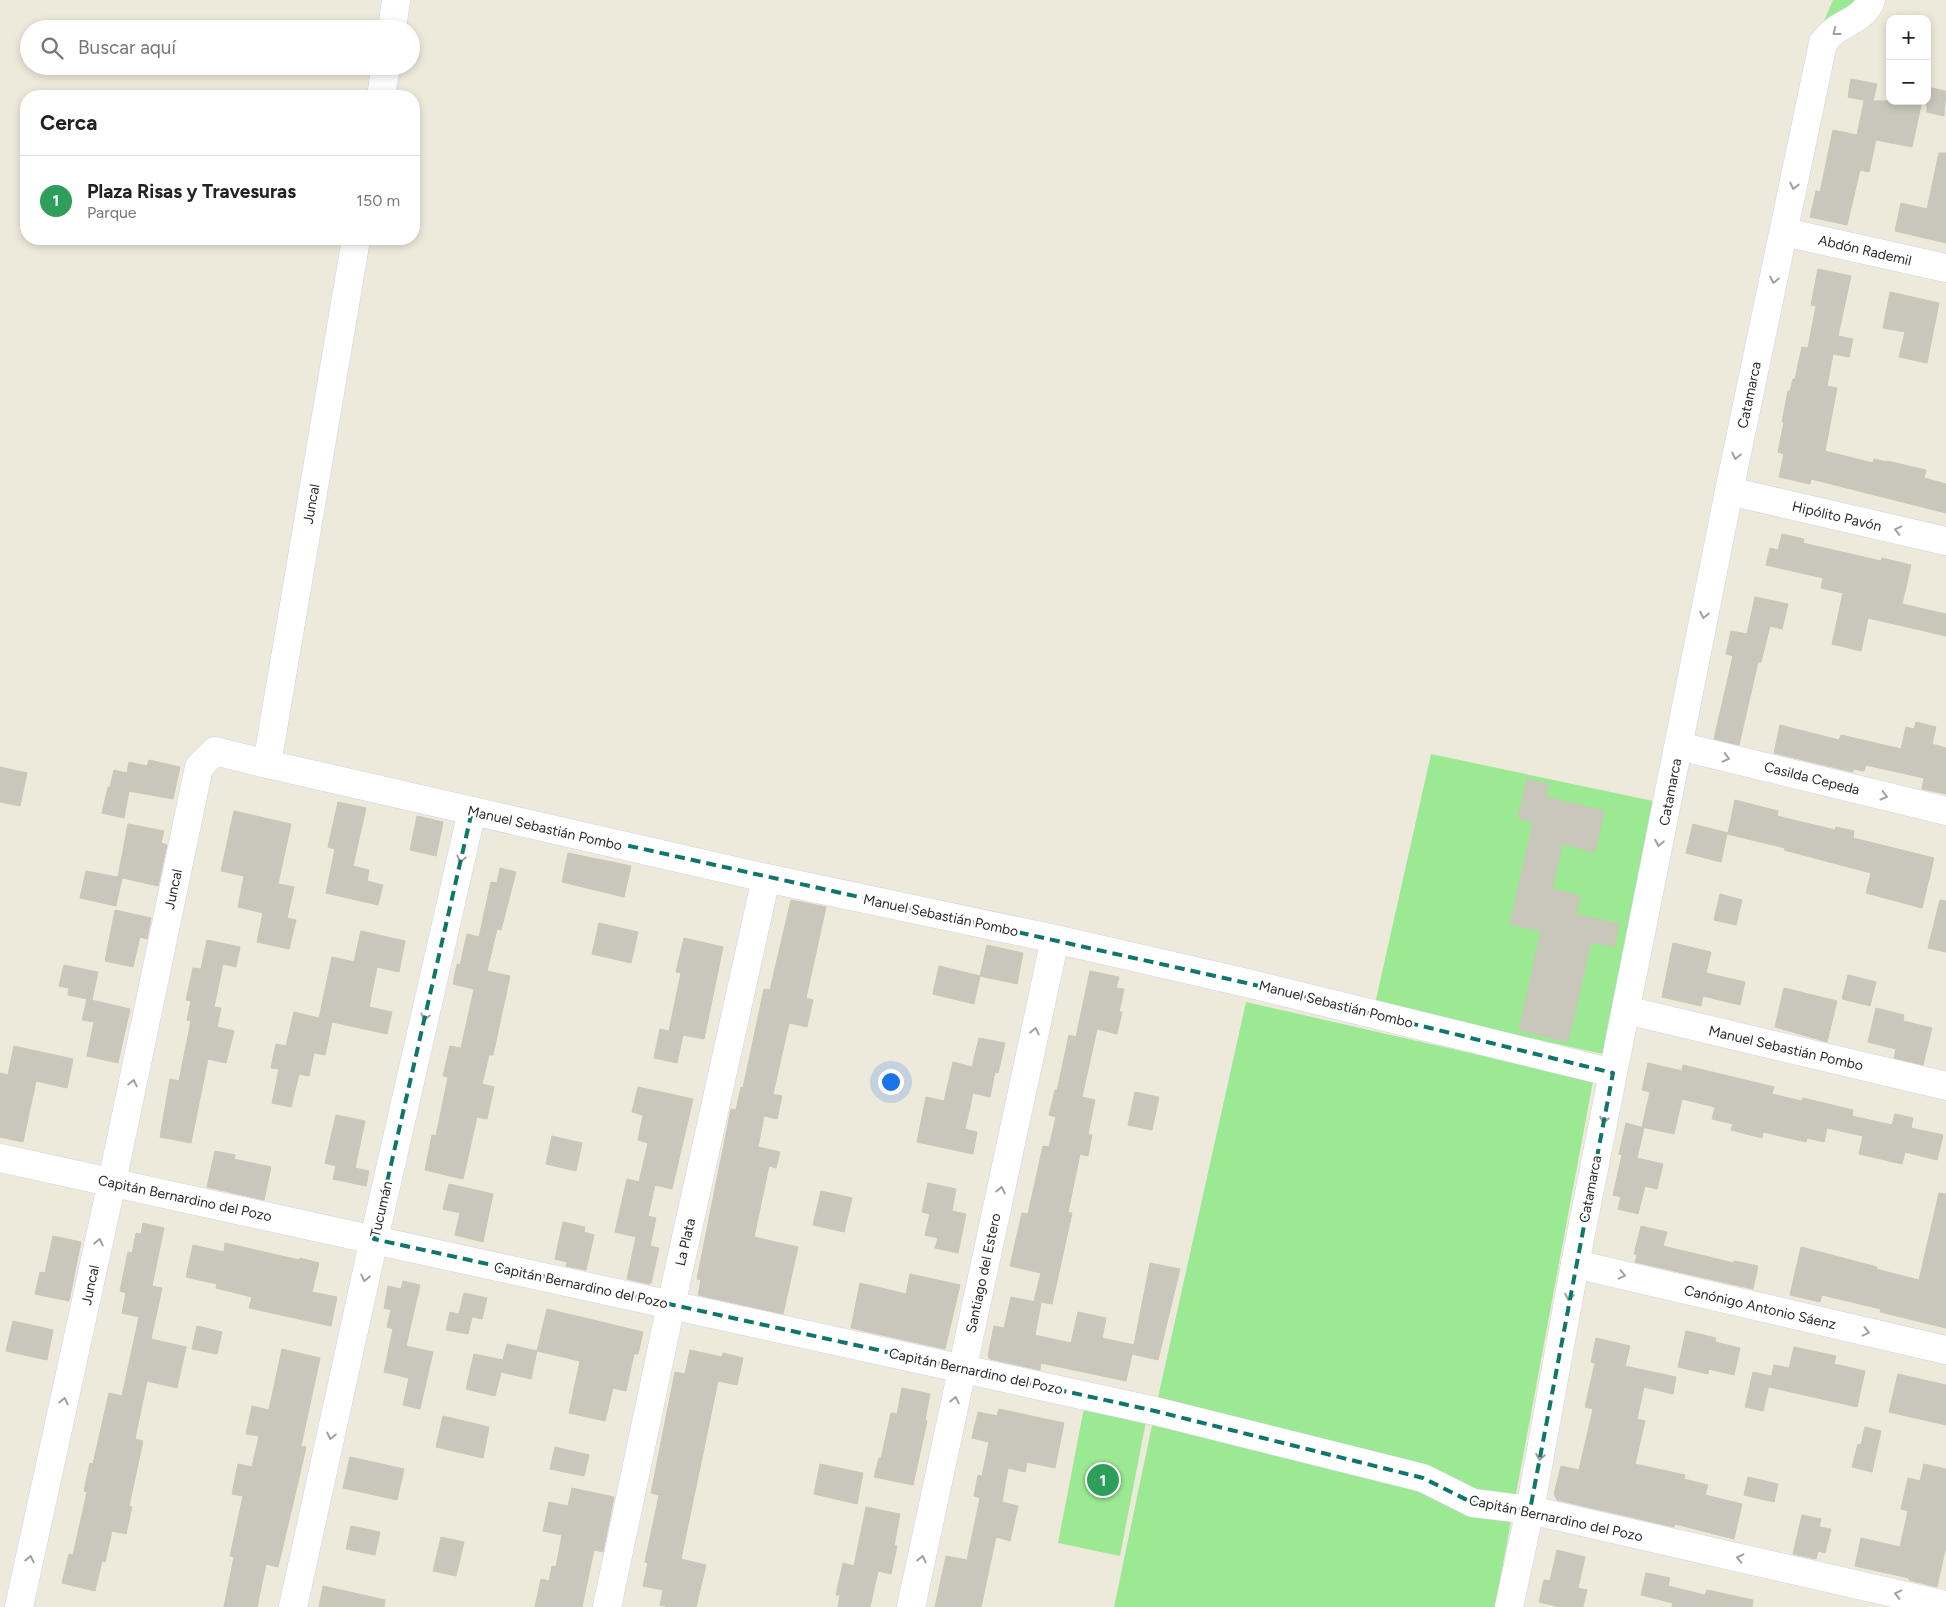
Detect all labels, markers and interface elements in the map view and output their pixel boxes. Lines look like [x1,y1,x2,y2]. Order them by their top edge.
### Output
map controls [1886,15,1931,105]
button: + [1886,15,1931,60]
search box [20,20,420,75]
one-way arrow [1832,26,1841,35]
icon: search [38,34,66,62]
text: Buscar aquí [78,36,176,59]
button: − [1886,60,1931,105]
text: Cerca [40,110,97,135]
text: Plaza Risas y Travesuras [87,180,296,203]
one-way arrow [1789,181,1800,190]
text: 1 [53,191,59,210]
text: 150 m [356,191,400,210]
text: Parque [87,203,137,222]
street label: Abdón Rademil [1817,231,1913,269]
one-way arrow [1769,275,1780,284]
street label: Catamarca [1734,360,1765,430]
one-way arrow [1731,451,1742,460]
street label: Juncal [300,483,323,526]
street label: Hipólito Pavón [1790,498,1883,535]
one-way arrow [1894,525,1903,536]
one-way arrow [1700,611,1710,619]
one-way arrow [1722,752,1731,763]
street label: Catamarca [1656,757,1685,827]
street label: Casilda Cepeda [1762,758,1861,799]
one-way arrow [1880,790,1889,801]
street label: Manuel Sebastián Pombo [466,802,624,855]
one-way arrow [1655,839,1665,847]
one-way arrow [456,854,467,863]
street label: Juncal [161,867,186,911]
street label: Manuel Sebastián Pombo [862,891,1020,940]
street label: Manuel Sebastián Pombo [1257,977,1415,1032]
one-way arrow [420,1012,431,1021]
street label: Manuel Sebastián Pombo [1707,1022,1865,1075]
one-way arrow [1030,1027,1040,1036]
your location [878,1069,904,1095]
one-way arrow [127,1079,138,1087]
one-way arrow [1599,1116,1609,1125]
street label: Catamarca [1576,1154,1605,1224]
street label: Capitán Bernardino del Pozo [96,1172,273,1225]
street label: Tucumán [367,1179,396,1239]
one-way arrow [995,1186,1006,1195]
street label: Santiago del Estero [962,1212,1004,1335]
street label: La Plata [672,1217,699,1268]
one-way arrow [94,1238,104,1246]
street label: Capitán Bernardino del Pozo [492,1259,669,1312]
street label: Juncal [78,1263,103,1307]
one-way arrow [1618,1269,1627,1280]
one-way arrow [360,1273,371,1282]
street label: Canónigo Antonio Sáenz [1682,1282,1838,1333]
one-way arrow [1564,1293,1575,1301]
one-way arrow [1862,1326,1870,1337]
street label: Capitán Bernardino del Pozo [887,1345,1064,1398]
one-way arrow [59,1396,69,1405]
one-way arrow [949,1396,960,1405]
one-way arrow [326,1432,336,1441]
one-way arrow [1535,1452,1545,1461]
pin: 1 [1087,1461,1119,1499]
street label: Capitán Bernardino del Pozo [1467,1492,1644,1545]
one-way arrow [1736,1553,1744,1564]
one-way arrow [24,1555,34,1564]
one-way arrow [916,1555,926,1564]
one-way arrow [1894,1589,1903,1600]

